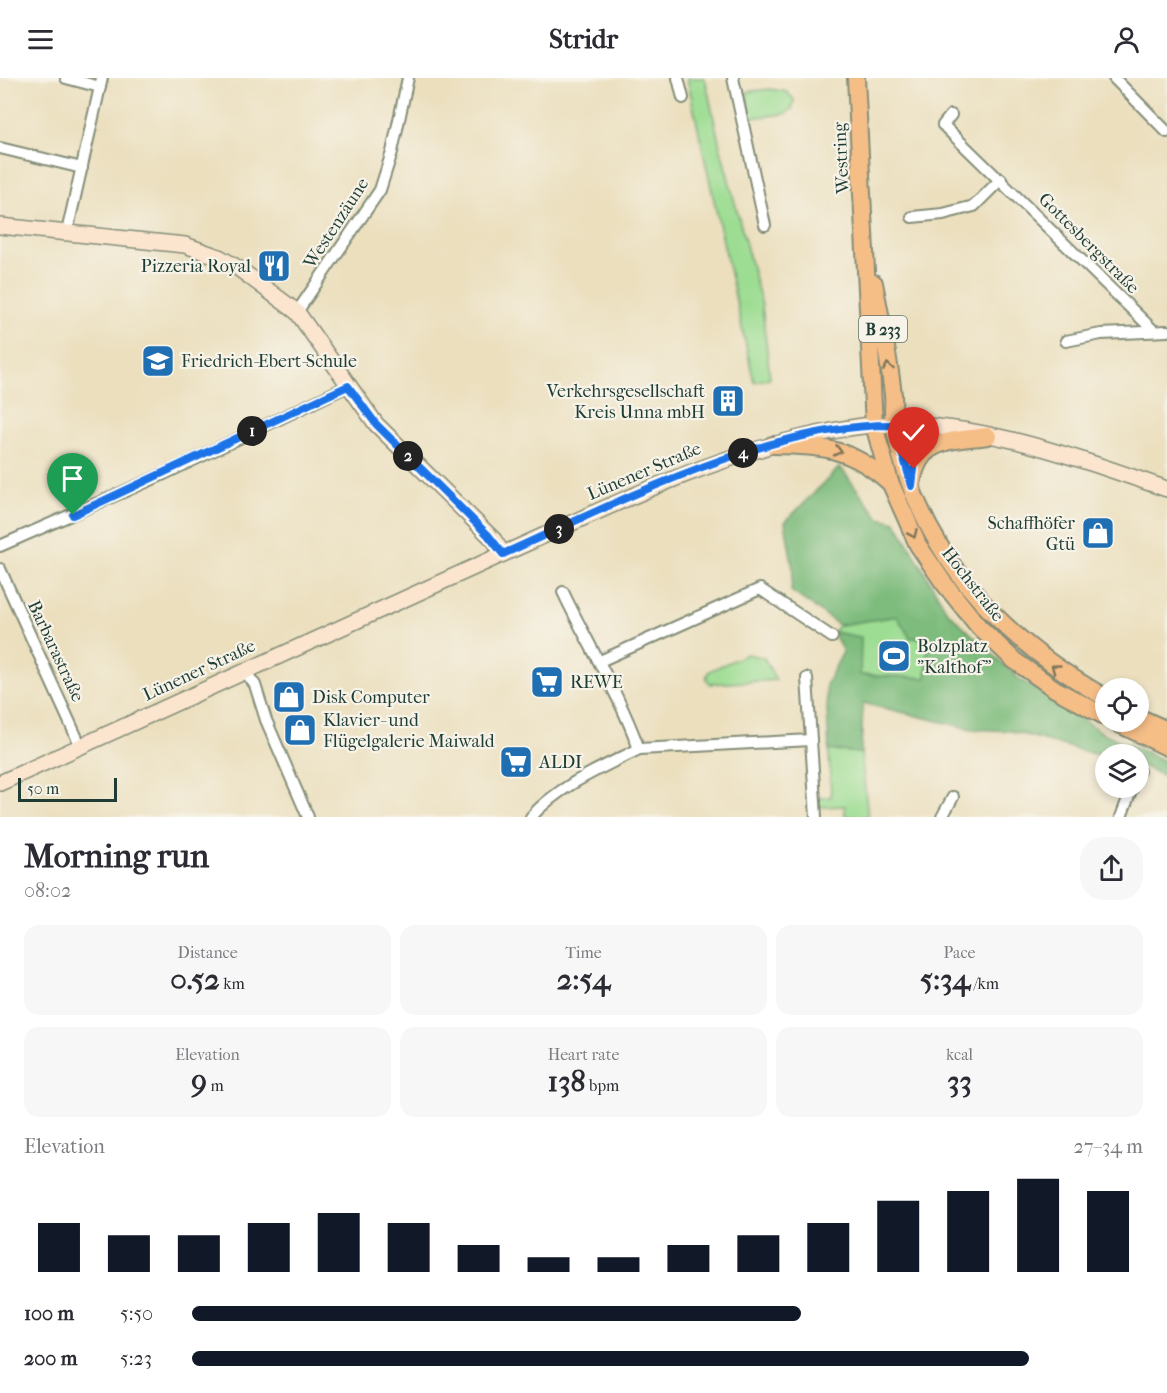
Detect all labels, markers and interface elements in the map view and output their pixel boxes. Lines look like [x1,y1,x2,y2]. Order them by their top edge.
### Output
icon: menu [24,23,57,56]
text: Stridr [549,23,618,55]
icon: person [1110,23,1143,56]
street label: Westring [829,121,854,195]
street label: Westenzäune [299,174,373,273]
street label: Gottesbergstraße [1034,189,1143,298]
restaurant icon: Pizzeria Royal [256,248,292,284]
place label: Pizzeria Royal [141,256,251,277]
road number: B 233 [859,316,907,342]
school or university icon: Friedrich-Ebert-Schule [140,343,176,379]
place label: Friedrich-Ebert-Schule [181,351,357,372]
one-way arrow [883,362,895,371]
place label: Verkehrsgesellschaft Kreis Unna mbH [545,381,706,423]
building icon: Verkehrsgesellschaft Kreis Unna mbH [710,383,746,419]
pin [888,407,939,469]
pin: 1 [237,416,267,446]
icon: check [897,416,930,449]
text: 1 [249,421,255,440]
street label: Lünener Straße [584,438,704,505]
pin: 4 [728,438,758,468]
pin: 2 [393,441,423,471]
text: 4 [738,443,748,462]
one-way arrow [833,443,843,456]
text: 2 [404,446,412,465]
pin [47,453,98,515]
icon: arrive [56,462,89,495]
place label: Schaffhöfer Gtü [988,513,1075,555]
pin: 3 [544,514,574,544]
shop icon: Schaffhöfer Gtü [1080,515,1116,551]
text: 3 [556,519,562,538]
one-way arrow [906,527,918,538]
street label: Hochstraße [937,543,1008,626]
street label: Barbarastraße [23,597,88,705]
street label: Lünener Straße [140,635,259,706]
place label: Bolzplatz "Kalthof" [917,636,992,678]
sports icon: Bolzplatz "Kalthof" [876,638,912,674]
supermarket icon: REWE [529,664,565,700]
one-way arrow [1051,664,1062,675]
place label: REWE [570,672,623,693]
map controls [1095,678,1149,798]
button: locate [1095,678,1149,732]
shop icon: Disk Computer [271,679,307,715]
place label: Disk Computer [312,687,430,708]
place label: Klavier- und Flügelgalerie Maiwald [323,710,495,752]
shop icon: Klavier- und Flügelgalerie Maiwald [282,712,318,748]
supermarket icon: ALDI [498,744,534,780]
button: layers [1095,744,1149,798]
place label: ALDI [538,752,582,773]
scale bar [18,775,117,802]
text: 50 m [27,779,59,798]
text: Morning run [24,837,209,876]
button: share [1080,837,1143,900]
text: 08:02 [24,879,71,902]
text: Distance [177,943,238,962]
text: Time [565,943,602,962]
text: Pace [944,943,975,962]
text: 0.52 [170,962,220,997]
text: 2:54 [557,962,610,997]
text: 5:34 [920,962,970,997]
text: km [220,974,245,993]
text: /km [970,974,999,993]
text: Elevation [175,1045,240,1064]
text: Heart rate [548,1045,619,1064]
text: kcal [946,1045,973,1064]
text: 9 [191,1064,207,1099]
text: 138 [548,1064,586,1099]
text: 33 [947,1064,972,1099]
text: m [207,1076,224,1095]
text: bpm [586,1076,619,1095]
text: Elevation [24,1135,105,1158]
text: 27–34 m [1073,1135,1143,1158]
text: 100 m [24,1302,74,1325]
text: 5:50 [120,1302,153,1325]
text: 200 m [24,1347,77,1370]
text: 5:23 [120,1347,152,1370]

